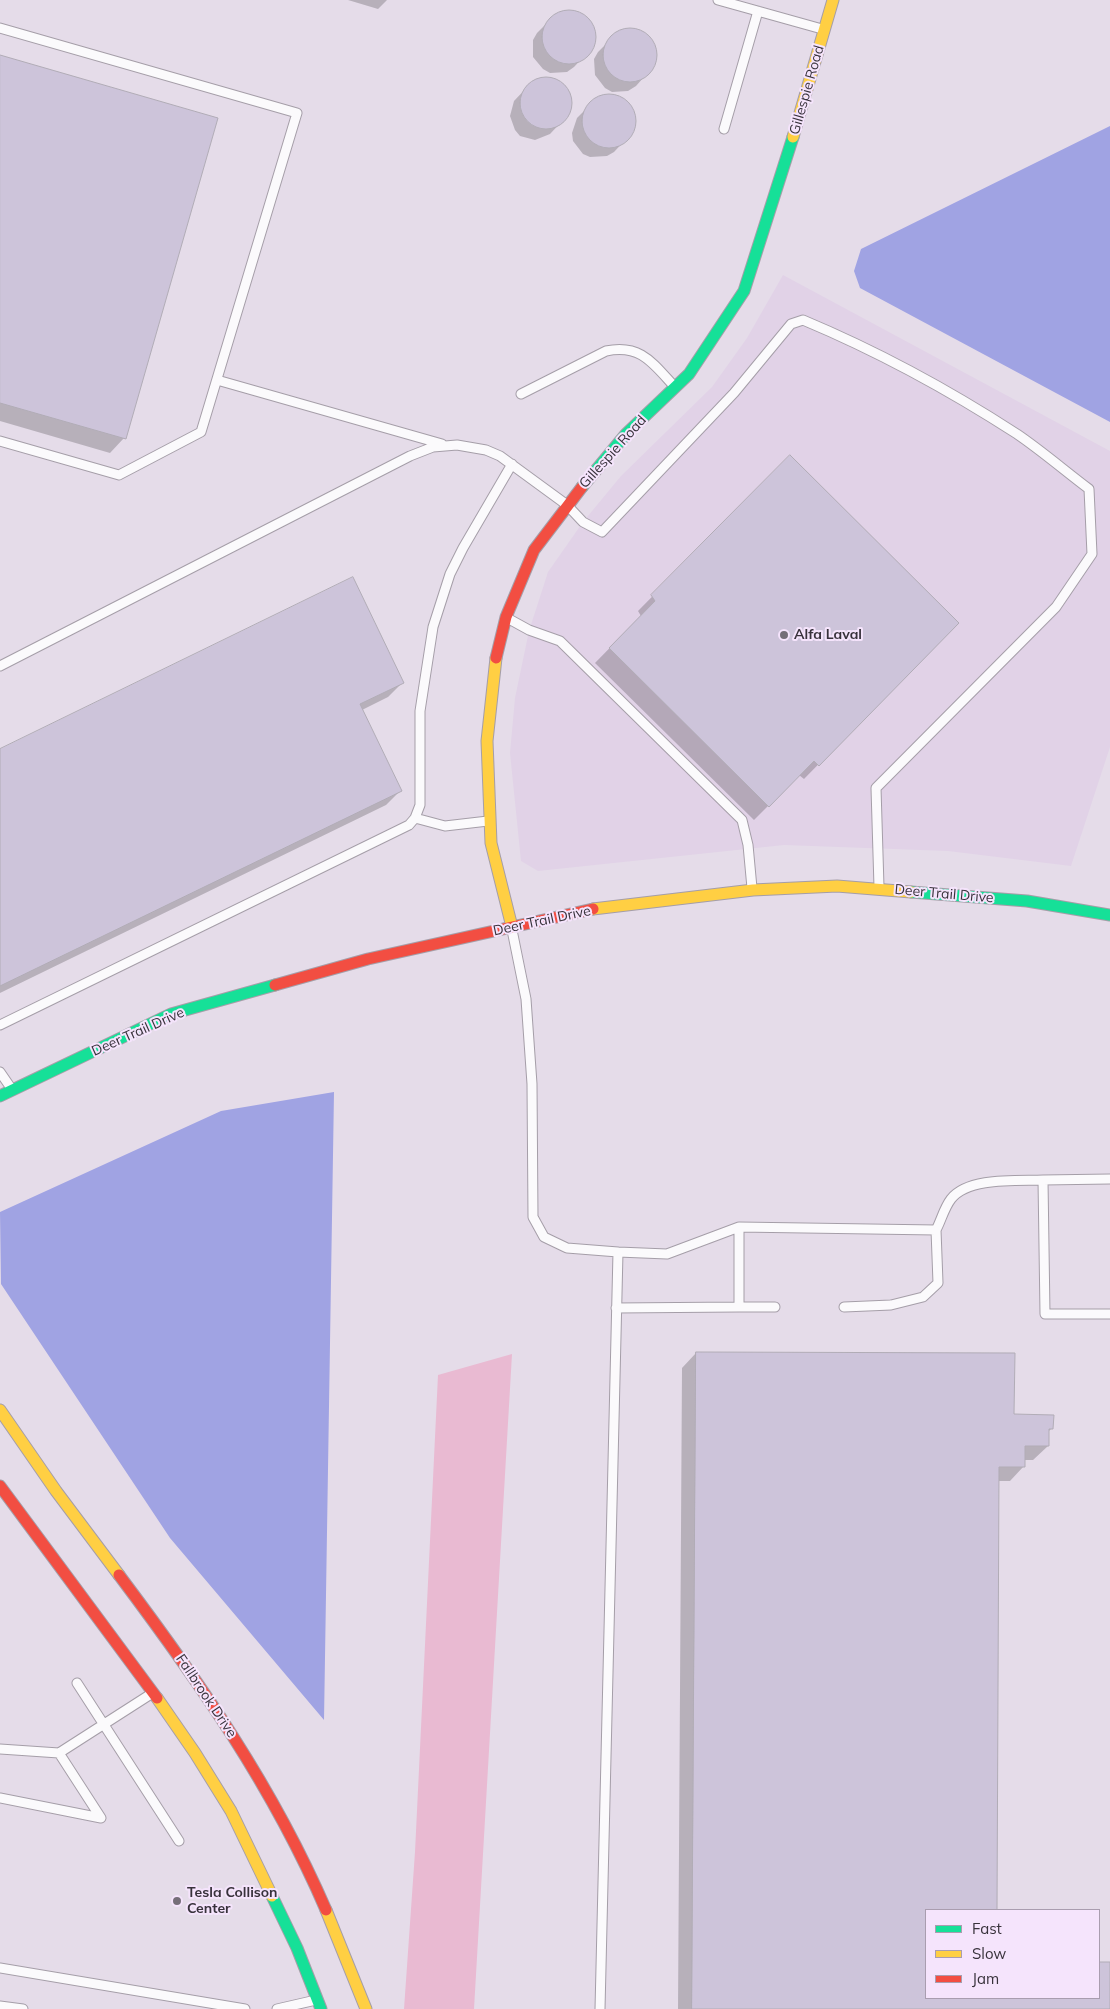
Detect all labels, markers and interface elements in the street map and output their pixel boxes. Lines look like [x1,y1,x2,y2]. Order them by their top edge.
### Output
street label: Gillespie Road [786,43,828,137]
street label: Gillespie Road [576,412,650,492]
place label: Alfa Laval [794,627,862,643]
marker: Alfa Laval [778,629,790,641]
street label: Deer Trail Drive [894,881,994,907]
street label: Deer Trail Drive [492,902,592,940]
street label: Deer Trail Drive [89,1004,187,1060]
street label: Fallbrook Drive [172,1651,240,1741]
place label: Tesla Collison Center [187,1885,278,1918]
marker: Tesla Collison Center [171,1895,183,1907]
legend [925,1909,1100,1999]
text: Fast [972,1919,1002,1938]
text: Slow [972,1944,1006,1963]
text: Jam [972,1969,999,1988]

